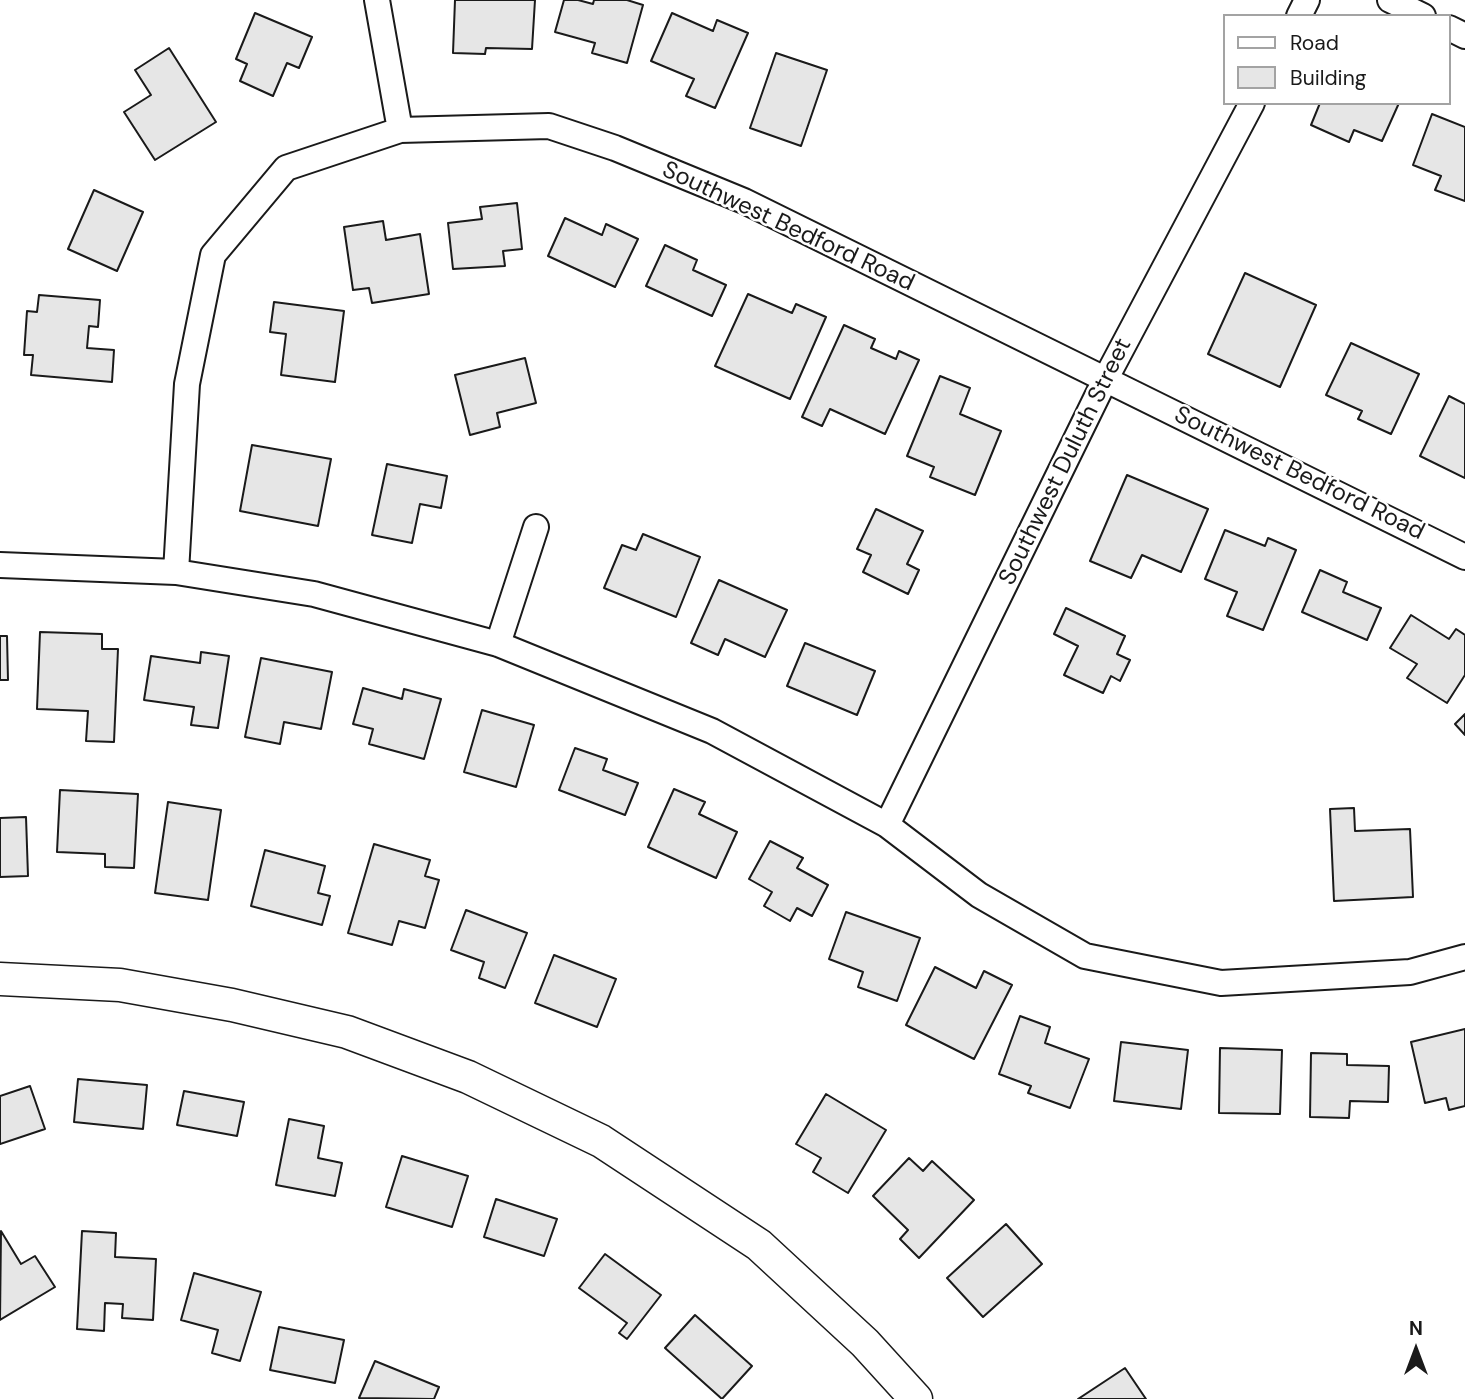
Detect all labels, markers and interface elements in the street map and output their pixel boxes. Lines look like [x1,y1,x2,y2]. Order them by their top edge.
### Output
legend [1224,14,1451,105]
text: Road [1290,29,1339,57]
text: Building [1290,64,1366,92]
street label: Southwest Bedford Road [657,156,919,298]
street label: Southwest Duluth Street [994,334,1138,590]
street label: Southwest Bedford Road [1169,401,1429,547]
north arrow [1381,1315,1451,1385]
text: N [1409,1316,1423,1341]

